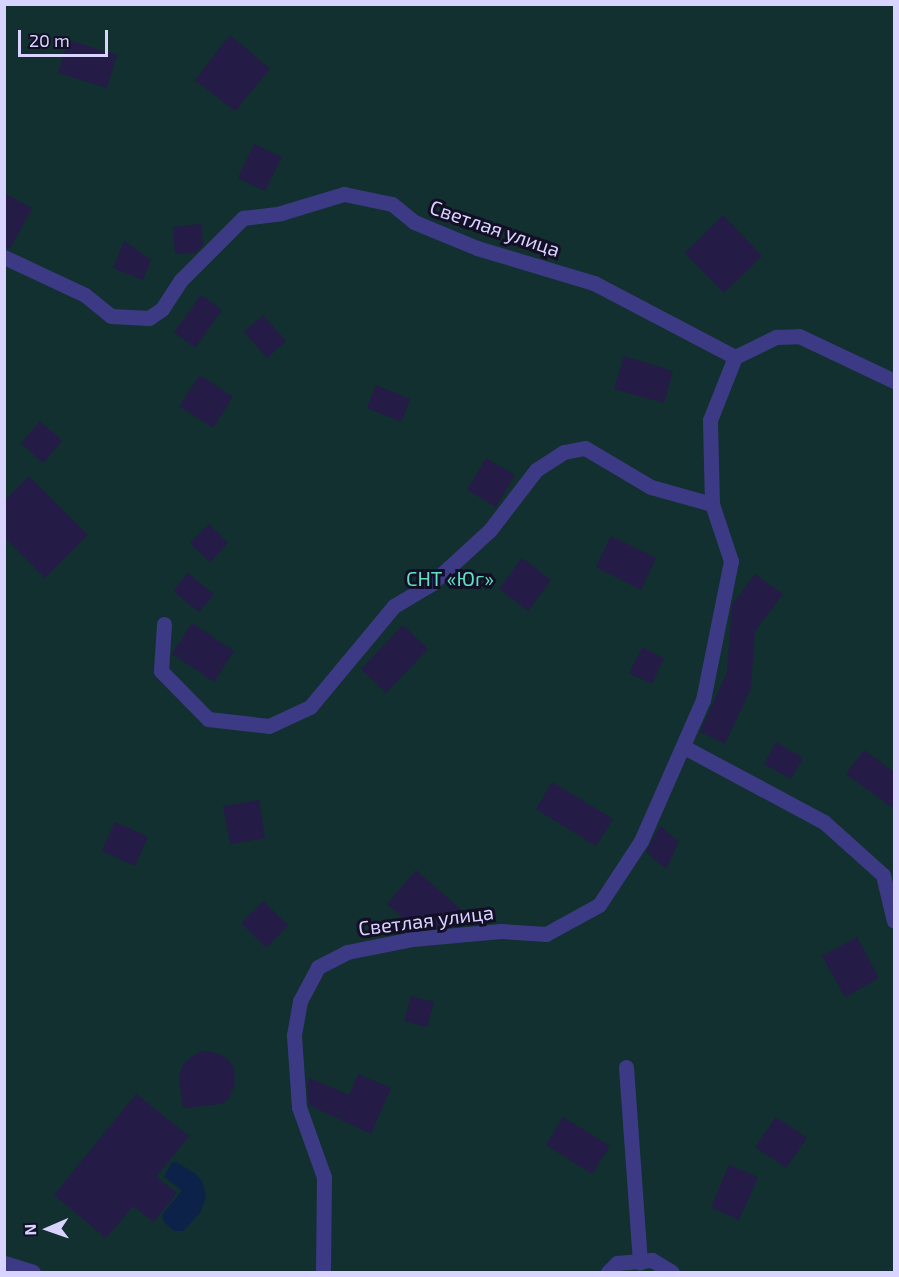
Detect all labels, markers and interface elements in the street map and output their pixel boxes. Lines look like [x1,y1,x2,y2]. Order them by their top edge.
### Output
scale bar [21,18,111,56]
text: 20 m [29,29,70,51]
street label: Светлая улица [427,194,563,262]
park label: СНТ «Юг» [406,566,494,590]
street label: Светлая улица [357,900,495,940]
north arrow [18,1199,78,1259]
text: N [20,1224,39,1236]

